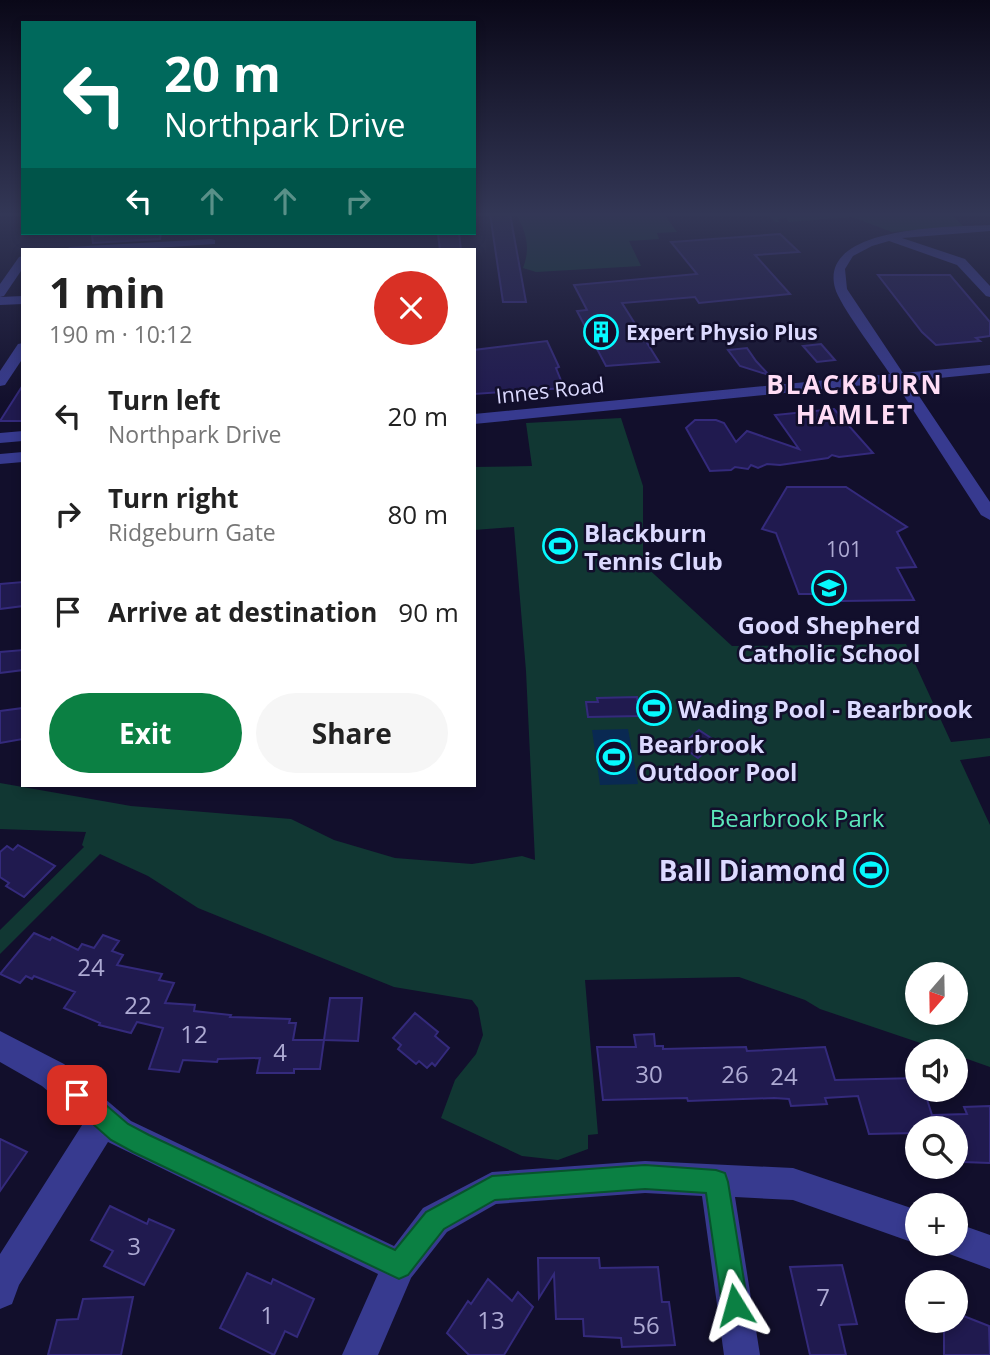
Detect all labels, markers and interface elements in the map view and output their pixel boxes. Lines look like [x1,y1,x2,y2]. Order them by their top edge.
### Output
text: 20 m [164,40,281,106]
icon: left [49,49,140,140]
text: Northpark Drive [164,103,405,146]
icon: left [120,182,158,220]
icon: ahead [193,182,231,220]
icon: ahead [266,182,304,220]
icon: right [339,182,377,220]
text: 1 min [49,263,166,320]
button: close [374,271,448,345]
building icon: Expert Physio Plus [582,313,620,351]
text: 190 m · 10:12 [49,318,192,350]
place label: Expert Physio Plus [626,318,818,346]
district label: BLACKBURN HAMLET [766,366,944,432]
street label: Innes Road [494,370,606,410]
text: Turn left [108,382,220,418]
icon: left [49,397,87,435]
text: 20 m [387,398,448,434]
text: Northpark Drive [108,418,281,450]
text: Turn right [108,480,239,516]
icon: right [49,495,87,533]
text: 80 m [387,496,448,532]
text: Ridgeburn Gate [108,516,276,548]
place label: Blackburn Tennis Club [584,516,723,577]
sports icon: Blackburn Tennis Club [541,527,579,565]
house number: 101 [826,535,862,563]
school or university icon: Good Shepherd Catholic School [810,569,848,607]
icon: arrive [49,593,87,631]
text: Arrive at destination [108,594,377,630]
text: 90 m [398,594,459,630]
place label: Good Shepherd Catholic School [738,608,920,669]
sports icon: Wading Pool - Bearbrook [635,689,673,727]
place label: Wading Pool - Bearbrook [678,692,973,725]
button: Exit [49,693,242,773]
button: Share [256,693,448,773]
place label: Bearbrook Outdoor Pool [638,727,797,788]
sports icon: Bearbrook Outdoor Pool [595,738,633,776]
park label: Bearbrook Park [710,801,885,834]
place label: Ball Diamond [659,851,846,889]
sports icon: Ball Diamond [852,851,890,889]
house number: 24 [77,950,105,983]
north arrow [905,962,968,1026]
map controls [905,962,968,1333]
house number: 22 [124,988,152,1021]
house number: 12 [180,1017,208,1050]
house number: 4 [273,1035,287,1068]
button: sound [905,1039,968,1102]
house number: 30 [635,1057,663,1090]
house number: 26 [721,1057,749,1090]
house number: 24 [770,1059,798,1092]
pin [47,1065,107,1125]
icon: arrive [58,1076,96,1114]
button: search [905,1116,968,1179]
button: + [905,1193,968,1256]
house number: 3 [127,1229,141,1262]
position arrow [698,1268,772,1342]
button: − [905,1270,968,1333]
house number: 7 [816,1280,830,1313]
house number: 1 [260,1298,274,1331]
house number: 13 [477,1303,505,1336]
house number: 56 [632,1308,660,1341]

